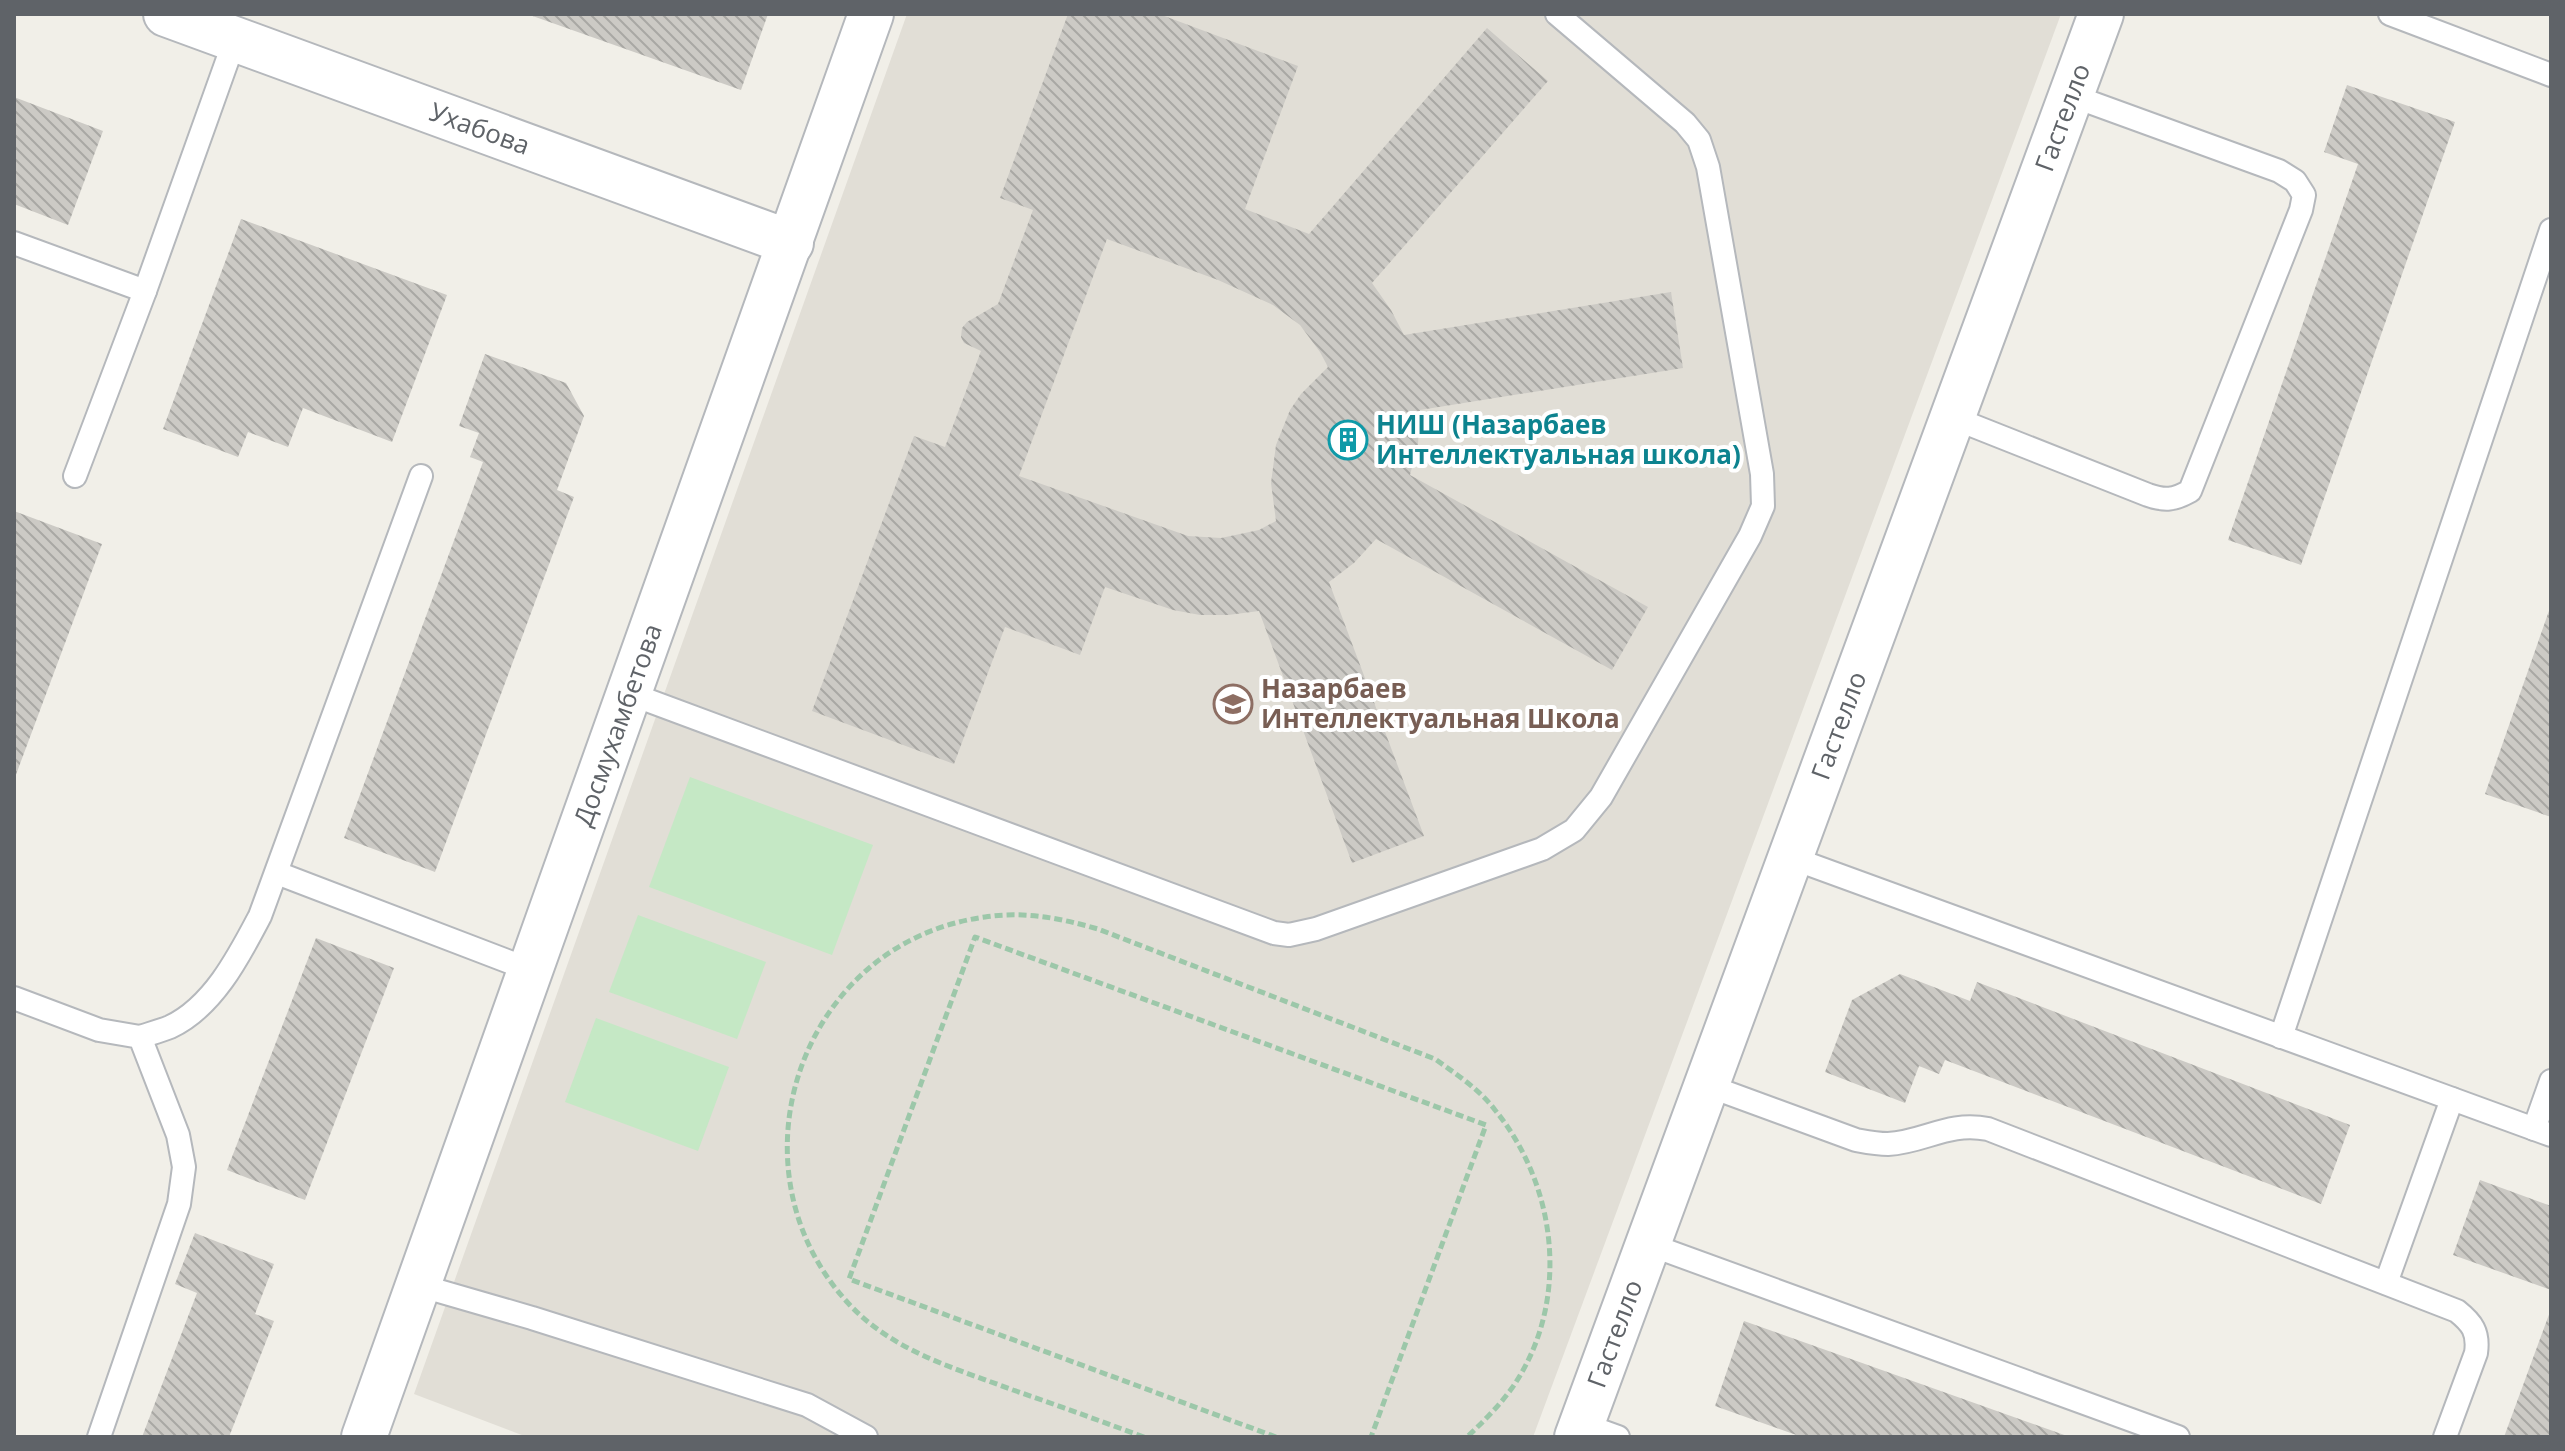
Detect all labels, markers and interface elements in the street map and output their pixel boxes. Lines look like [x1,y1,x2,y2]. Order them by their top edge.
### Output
street label: Гастелло [2026,58,2098,176]
street label: Ухабова [425,93,535,163]
place label: НИШ (Назарбаев Интеллектуальная школа) [1376,406,1741,472]
building icon: НИШ (Назарбаев Интеллектуальная школа) [1327,419,1369,461]
street label: Досмухамбетова [564,619,670,831]
street label: Гастелло [1802,666,1874,784]
place label: Назарбаев Интеллектуальная Школа [1261,670,1620,736]
school or university icon: Назарбаев Интеллектуальная Школа [1212,683,1254,725]
street label: Гастелло [1578,1274,1650,1393]

